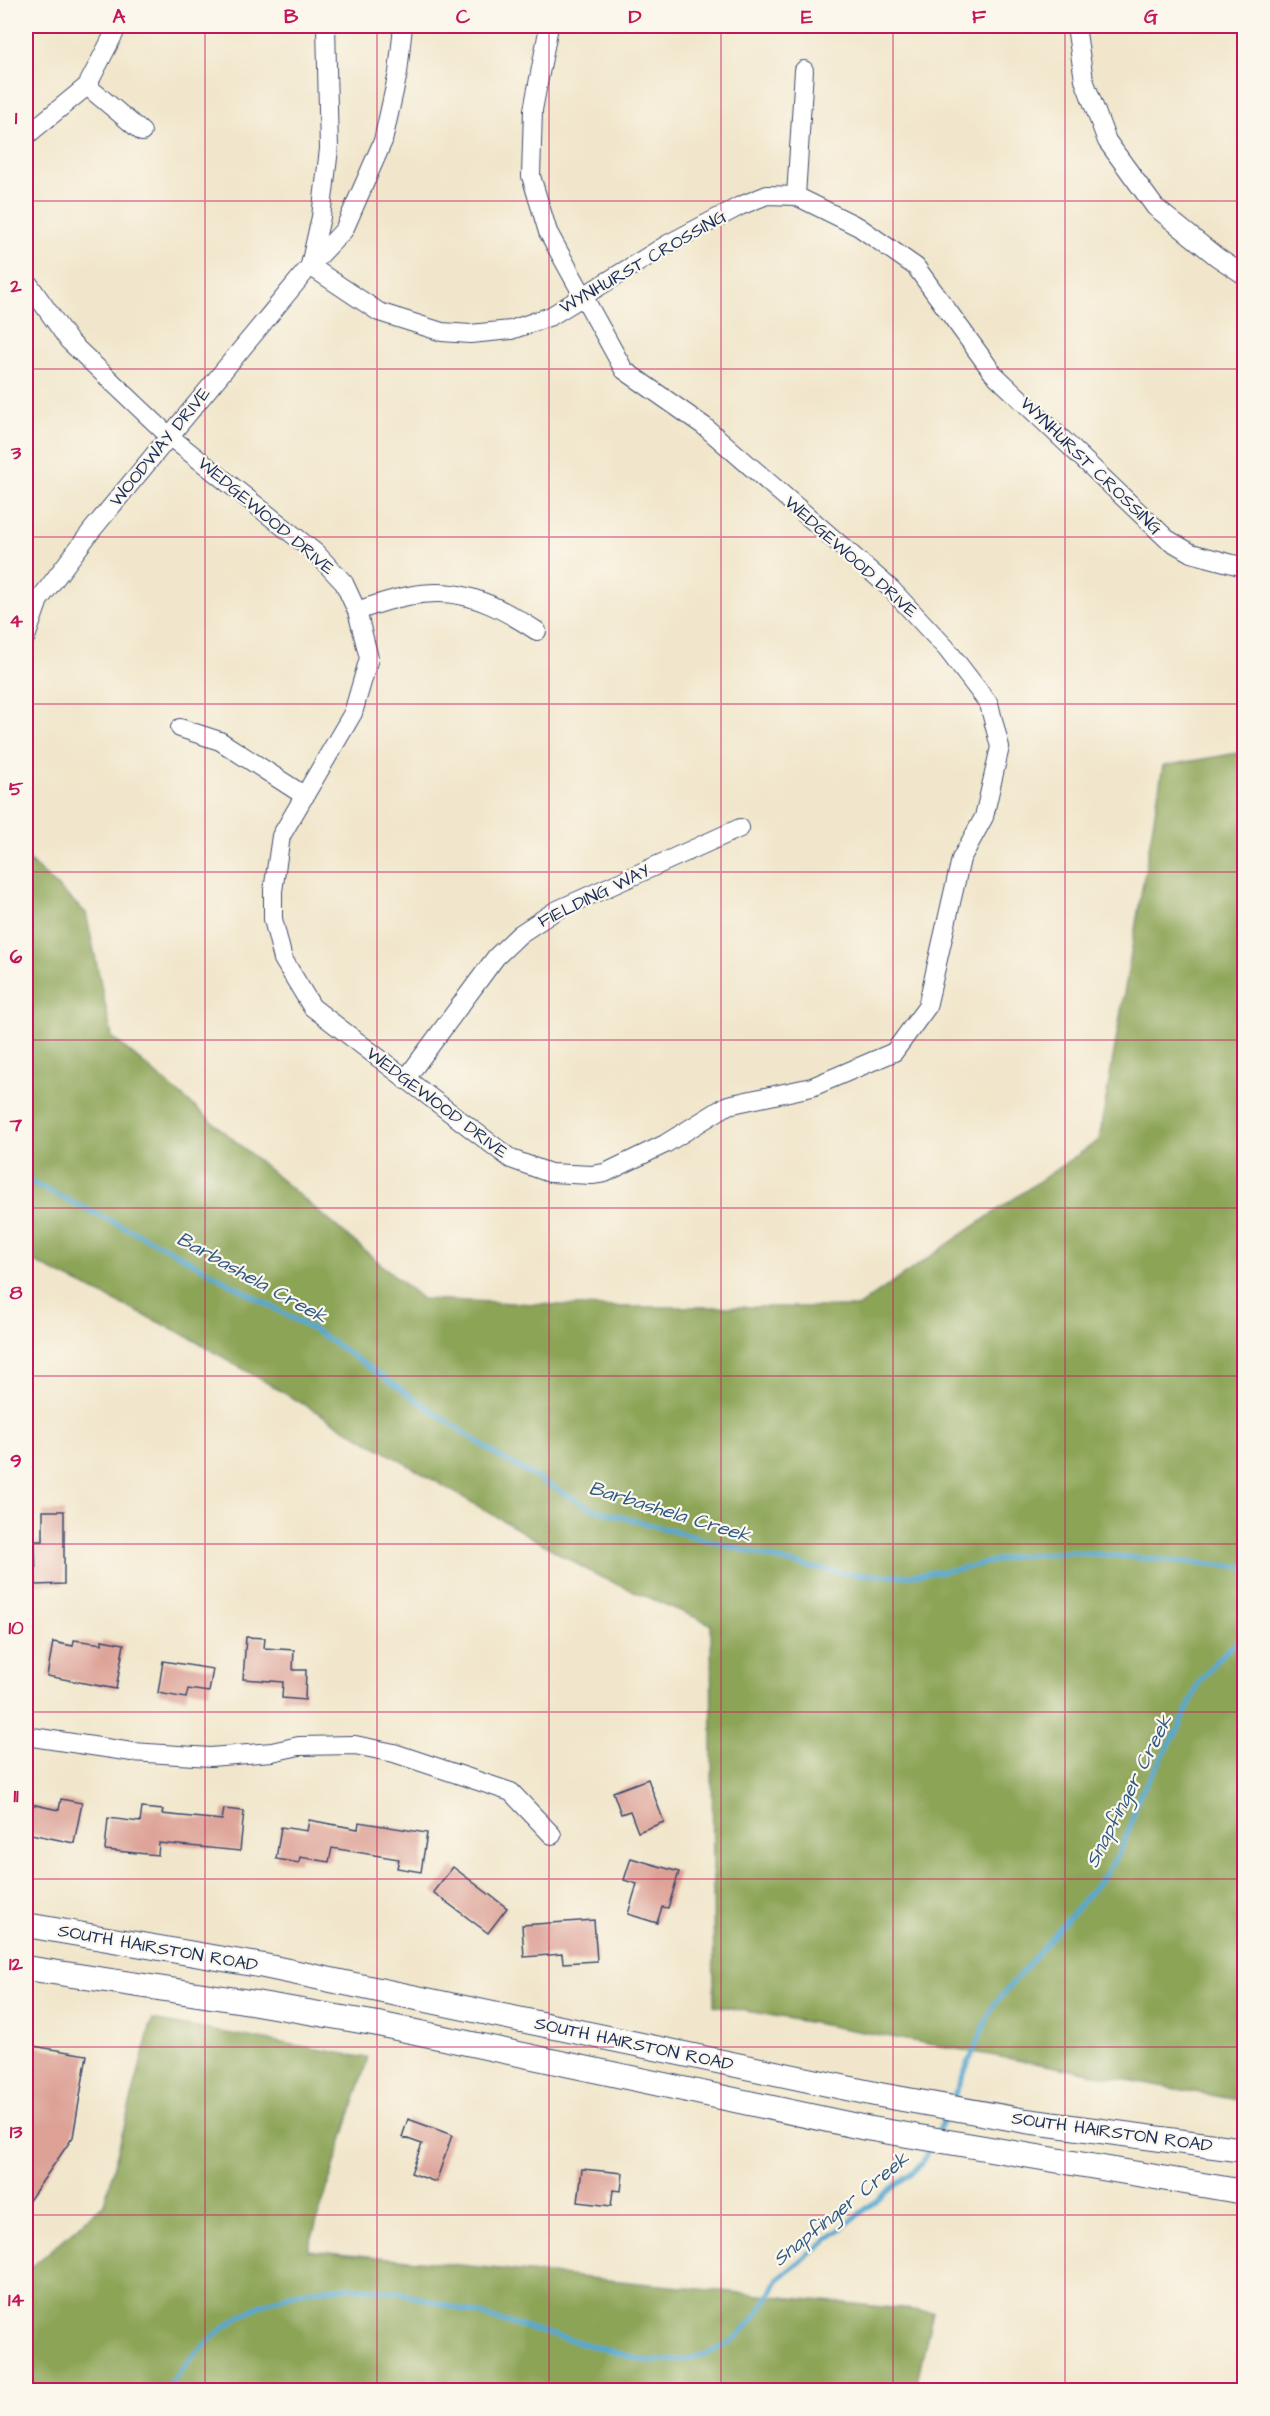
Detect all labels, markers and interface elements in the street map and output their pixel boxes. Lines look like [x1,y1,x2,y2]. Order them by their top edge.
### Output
text: A [113,3,126,31]
text: B [284,3,299,31]
text: C [456,3,471,31]
text: D [629,3,642,31]
text: E [801,3,813,31]
text: F [972,3,987,31]
text: G [1144,3,1158,31]
text: 1 [15,104,18,132]
street label: WYNHURST CROSSING [555,204,732,320]
text: 2 [9,272,22,300]
street label: WOODWAY DRIVE [104,382,216,512]
street label: WYNHURST CROSSING [1014,391,1168,541]
text: 3 [10,439,22,467]
street label: WEDGEWOOD DRIVE [192,451,340,581]
street label: WEDGEWOOD DRIVE [779,490,923,624]
text: 4 [9,607,23,635]
text: 5 [9,775,24,803]
street label: FIELDING WAY [534,858,655,934]
text: 6 [10,943,23,971]
street label: WEDGEWOOD DRIVE [361,1041,513,1165]
text: 7 [9,1111,23,1139]
water label: Barbashela Creek [172,1225,333,1331]
text: 8 [10,1279,23,1307]
text: 9 [10,1447,22,1475]
water label: Barbashela Creek [586,1474,755,1550]
text: 10 [8,1614,24,1642]
water label: Snapfinger Creek [1078,1709,1181,1873]
text: 11 [13,1782,19,1810]
street label: SOUTH HAIRSTON ROAD [56,1918,260,1978]
text: 12 [9,1950,24,1978]
street label: SOUTH HAIRSTON ROAD [532,2011,736,2077]
street label: SOUTH HAIRSTON ROAD [1010,2106,1214,2159]
text: 13 [10,2118,23,2146]
water label: Snapfinger Creek [767,2145,916,2274]
text: 14 [8,2286,24,2314]

